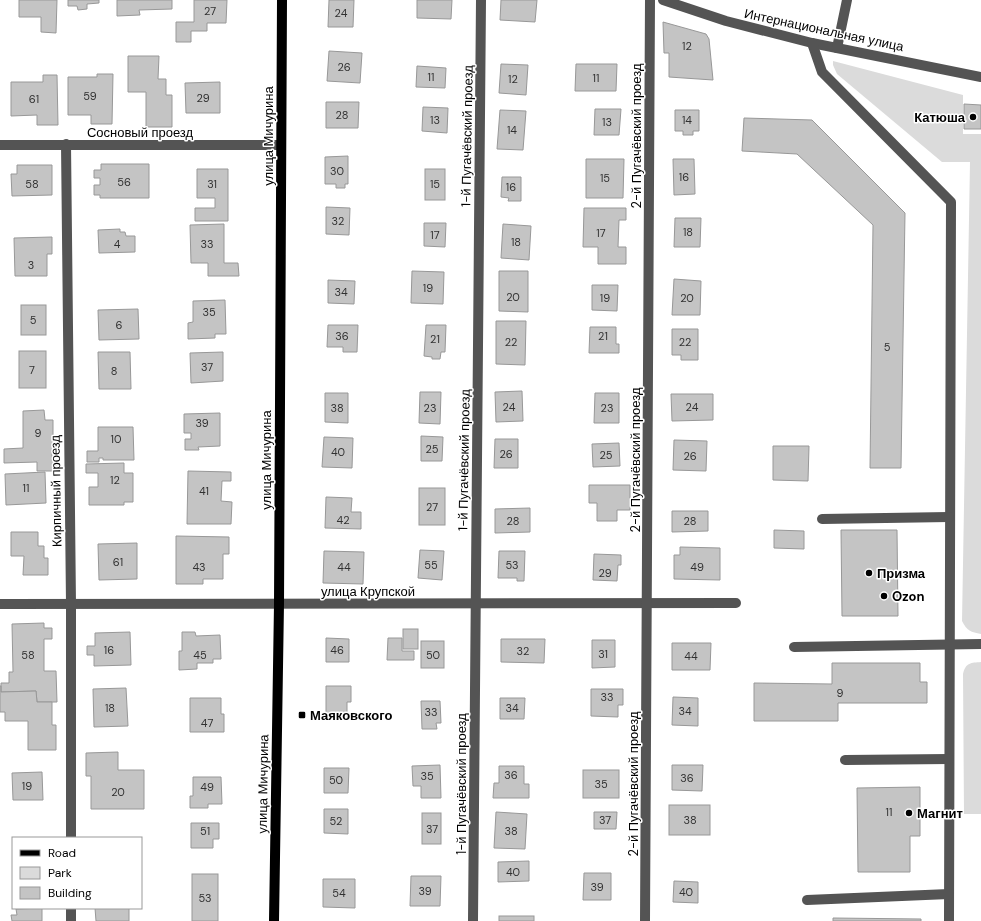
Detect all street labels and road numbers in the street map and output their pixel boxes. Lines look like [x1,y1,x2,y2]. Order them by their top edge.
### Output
street label: Интернациональная улица [743,5,906,55]
street label: 2-й Пугачёвский проезд [628,63,645,209]
street label: 1-й Пугачёвский проезд [457,65,477,207]
street label: улица Мичурина [260,86,277,186]
street label: Сосновый проезд [87,124,194,141]
street label: 2-й Пугачёвский проезд [627,387,644,533]
street label: 1-й Пугачёвский проезд [454,389,474,531]
street label: улица Мичурина [258,410,275,510]
street label: Кирпичный проезд [47,434,65,547]
street label: улица Крупской [321,583,415,600]
street label: 2-й Пугачёвский проезд [625,711,642,857]
street label: 1-й Пугачёвский проезд [453,713,470,855]
street label: улица Мичурина [254,733,272,834]

